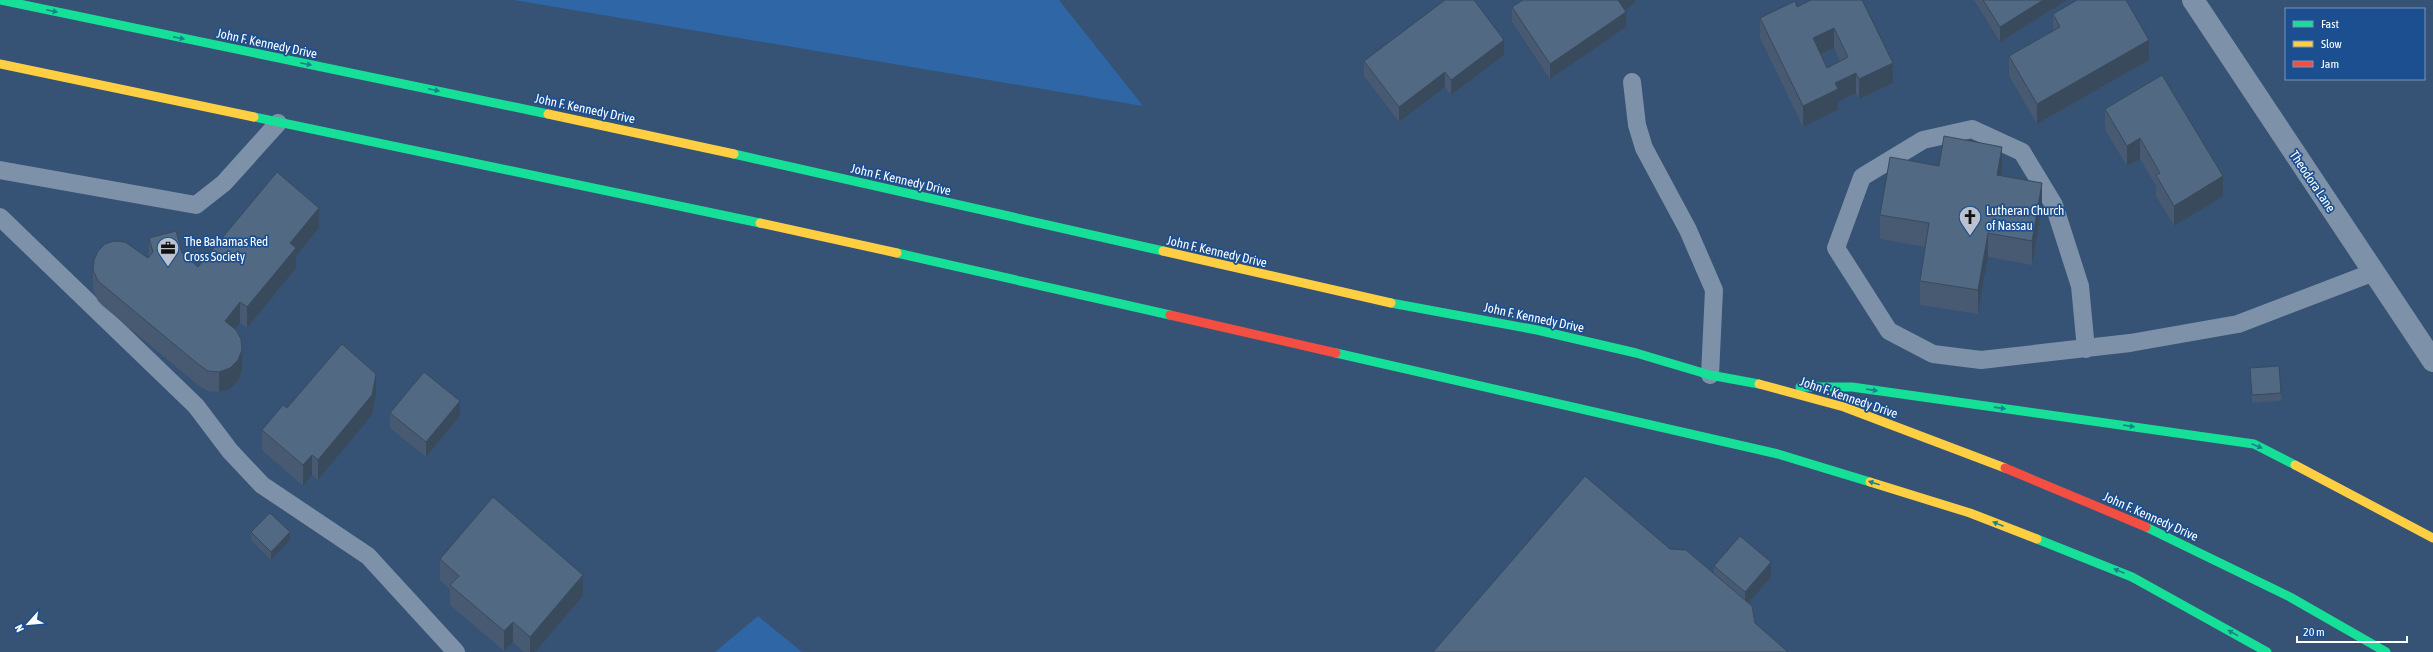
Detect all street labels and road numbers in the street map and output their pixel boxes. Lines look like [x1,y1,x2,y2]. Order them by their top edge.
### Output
street label: John F. Kennedy Drive [215,26,319,61]
street label: John F. Kennedy Drive [533,91,637,126]
street label: Theodora Lane [2287,148,2339,215]
street label: John F. Kennedy Drive [849,161,953,198]
street label: John F. Kennedy Drive [1165,233,1269,270]
street label: John F. Kennedy Drive [1482,300,1586,335]
street label: John F. Kennedy Drive [1798,374,1900,421]
street label: John F. Kennedy Drive [2101,489,2201,544]

